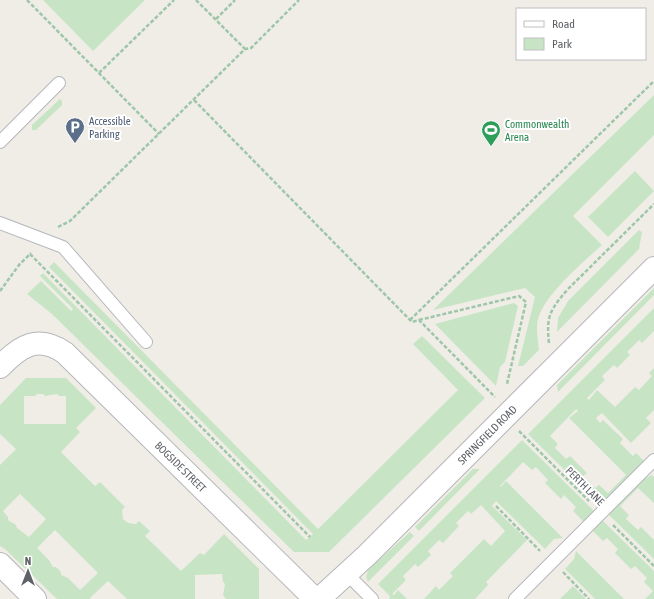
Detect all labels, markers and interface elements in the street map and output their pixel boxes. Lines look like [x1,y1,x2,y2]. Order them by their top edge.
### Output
legend [516,8,646,60]
text: Road [552,17,575,31]
text: Park [552,37,573,51]
place label: Accessible Parking [89,115,131,140]
parking icon: Accessible Parking [64,116,86,144]
place label: Commonwealth Arena [505,118,569,143]
sports icon: Commonwealth Arena [480,119,502,147]
street label: SPRINGFIELD ROAD [455,403,519,467]
street label: BOGSIDE STREET [153,439,209,494]
street label: PERTH LANE [563,464,607,508]
north arrow [8,551,48,591]
text: N [25,555,31,567]

